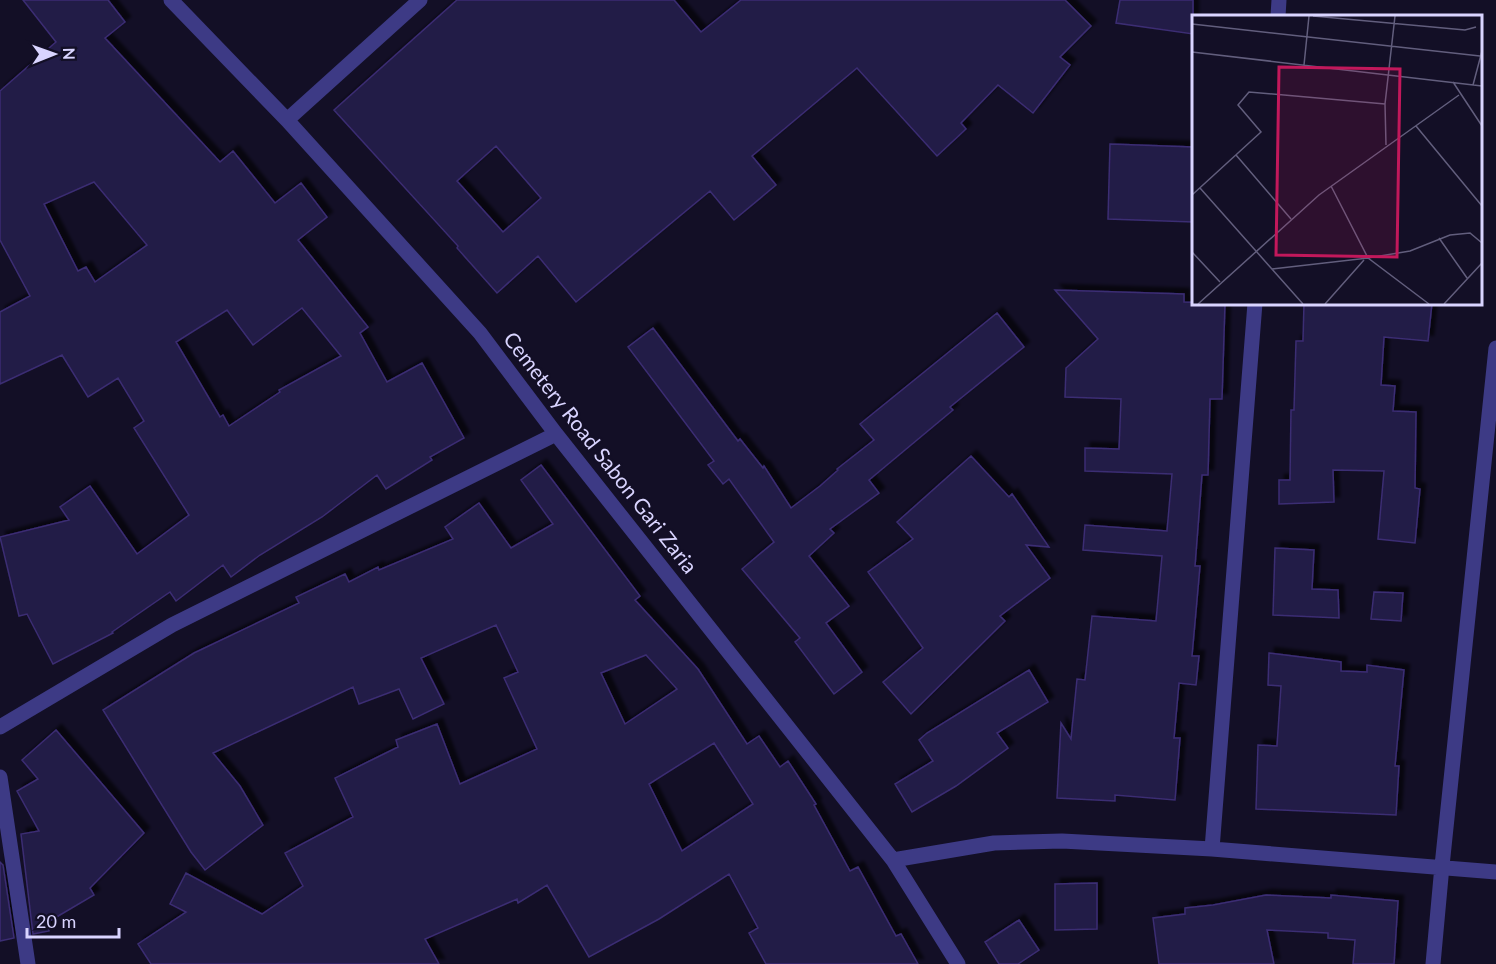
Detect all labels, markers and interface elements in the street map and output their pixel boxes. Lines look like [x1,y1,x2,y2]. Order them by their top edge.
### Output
inset map [1192,15,1481,304]
north arrow [24,24,84,84]
text: N [60,47,79,60]
street label: Cemetery Road Sabon Gari Zaria [499,326,703,578]
scale bar [27,901,118,939]
text: 20 m [36,910,76,932]

